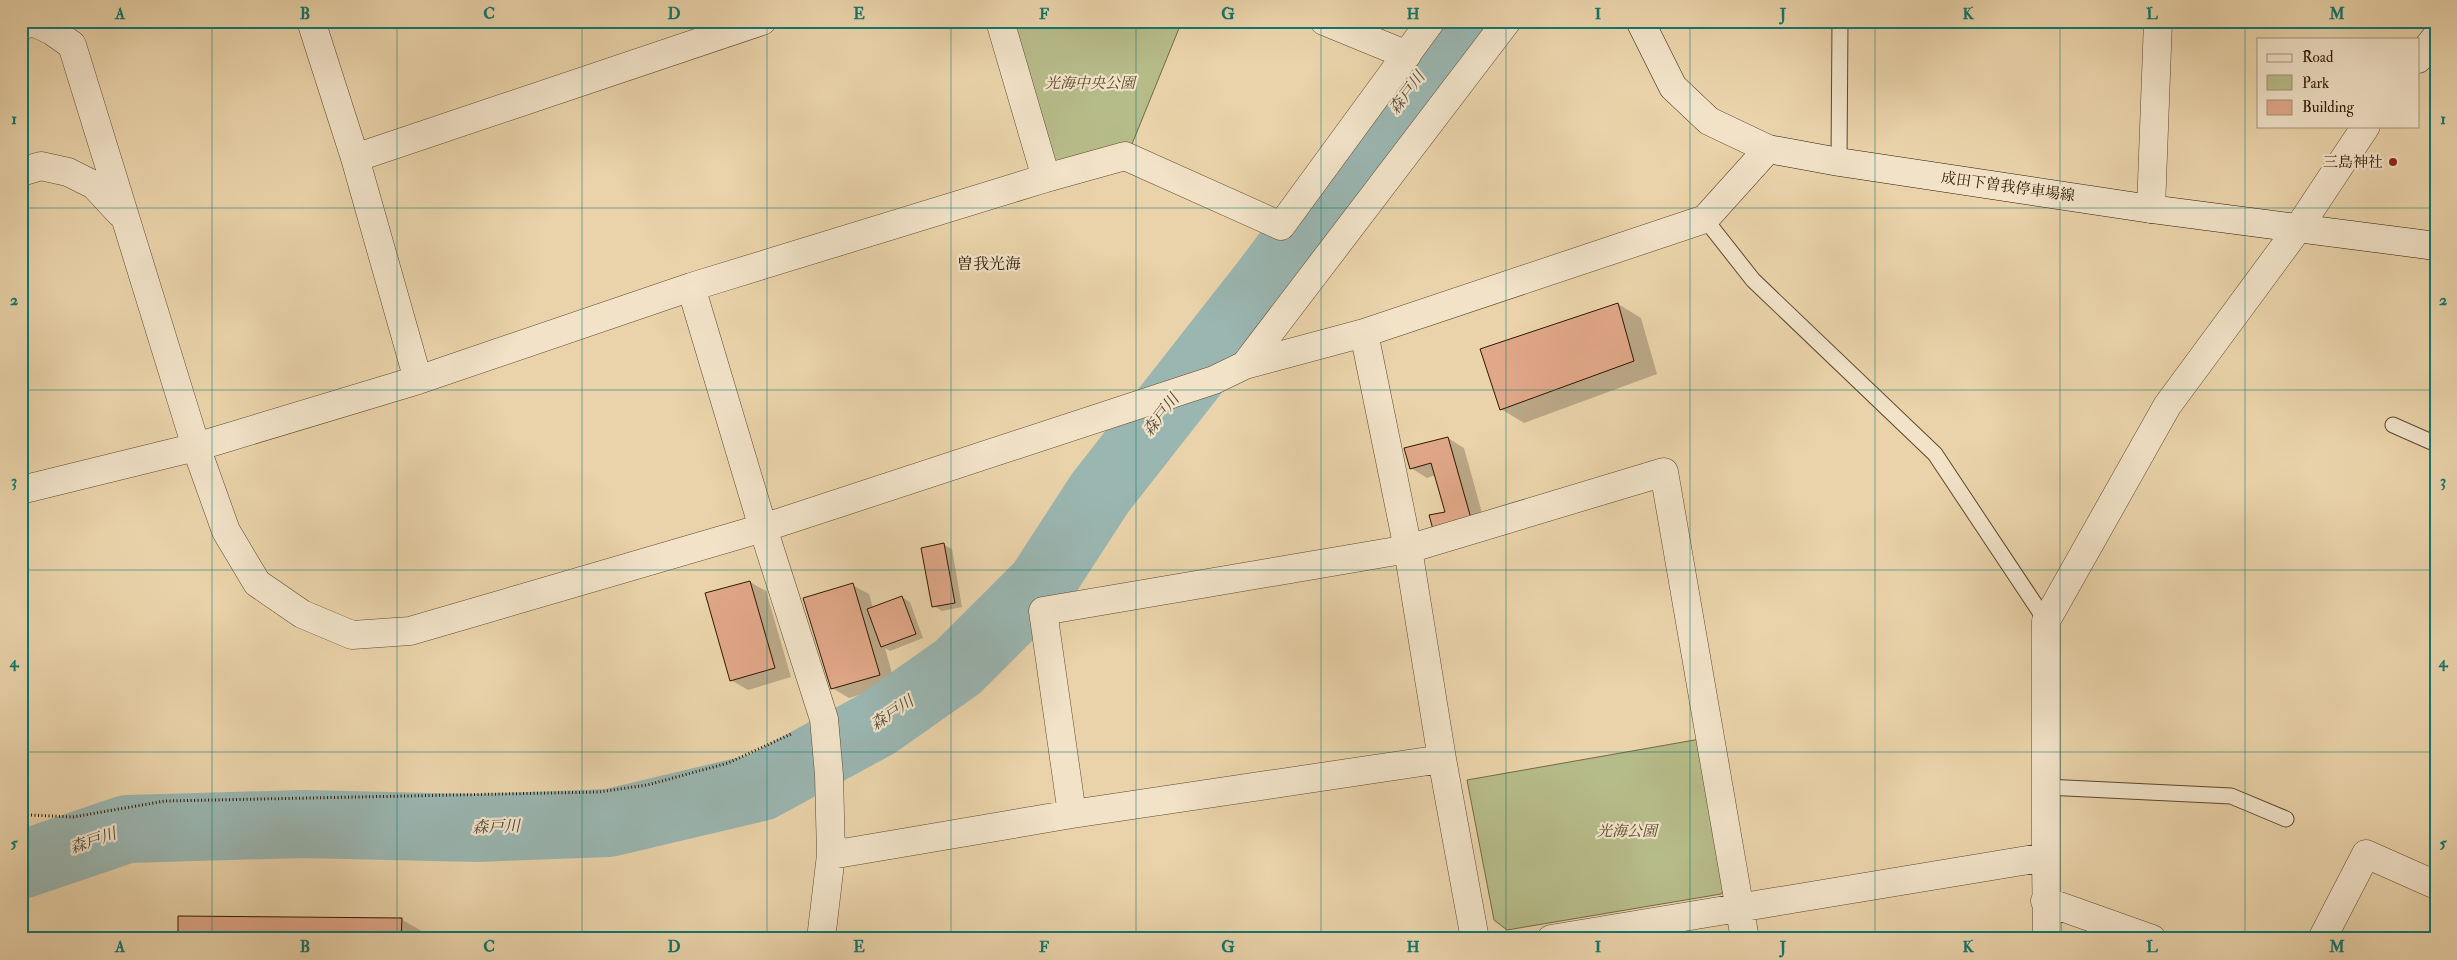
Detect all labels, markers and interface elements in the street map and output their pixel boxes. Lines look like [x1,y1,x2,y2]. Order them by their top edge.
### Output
text: A [114,4,126,24]
text: B [300,4,310,24]
text: C [483,4,495,24]
text: D [667,4,681,24]
text: E [853,4,865,24]
text: F [1039,4,1049,24]
text: G [1221,4,1235,24]
text: H [1406,4,1420,24]
text: I [1595,4,1602,24]
text: J [1779,4,1787,25]
text: K [1962,4,1974,24]
text: L [2146,4,2158,24]
text: M [2328,4,2345,24]
legend [2257,38,2420,128]
text: Road [2302,48,2334,67]
water label: 森戸川 [1385,66,1431,118]
park label: 光海中央公園 [1045,74,1138,93]
text: Park [2302,74,2329,93]
text: Building [2302,98,2354,117]
text: 1 [11,109,17,129]
text: 1 [2440,109,2446,129]
place label: 三島神社 [2323,153,2383,172]
marker: 三島神社 [2387,156,2399,168]
street label: 成田下曽我停車場線 [1940,168,2076,206]
district label: 曽我光海 [957,254,1021,274]
text: 2 [10,290,18,310]
text: 2 [2439,290,2447,310]
water label: 森戸川 [1138,388,1185,440]
text: 3 [11,471,17,491]
text: 3 [2440,471,2446,491]
text: 4 [9,652,20,672]
text: 4 [2438,652,2449,672]
water label: 森戸川 [867,690,919,735]
water label: 森戸川 [472,816,522,838]
park label: 光海公園 [1597,822,1660,841]
water label: 森戸川 [67,823,121,858]
text: 5 [10,833,18,853]
text: 5 [2439,833,2447,853]
text: A [114,937,126,957]
text: B [300,937,310,957]
text: C [483,937,495,957]
text: D [667,937,681,957]
text: E [853,937,865,957]
text: F [1039,937,1049,957]
text: G [1221,937,1235,957]
text: H [1406,937,1420,957]
text: I [1595,937,1602,957]
text: J [1779,937,1787,958]
text: K [1962,937,1974,957]
text: L [2146,937,2158,957]
text: M [2328,937,2345,957]

